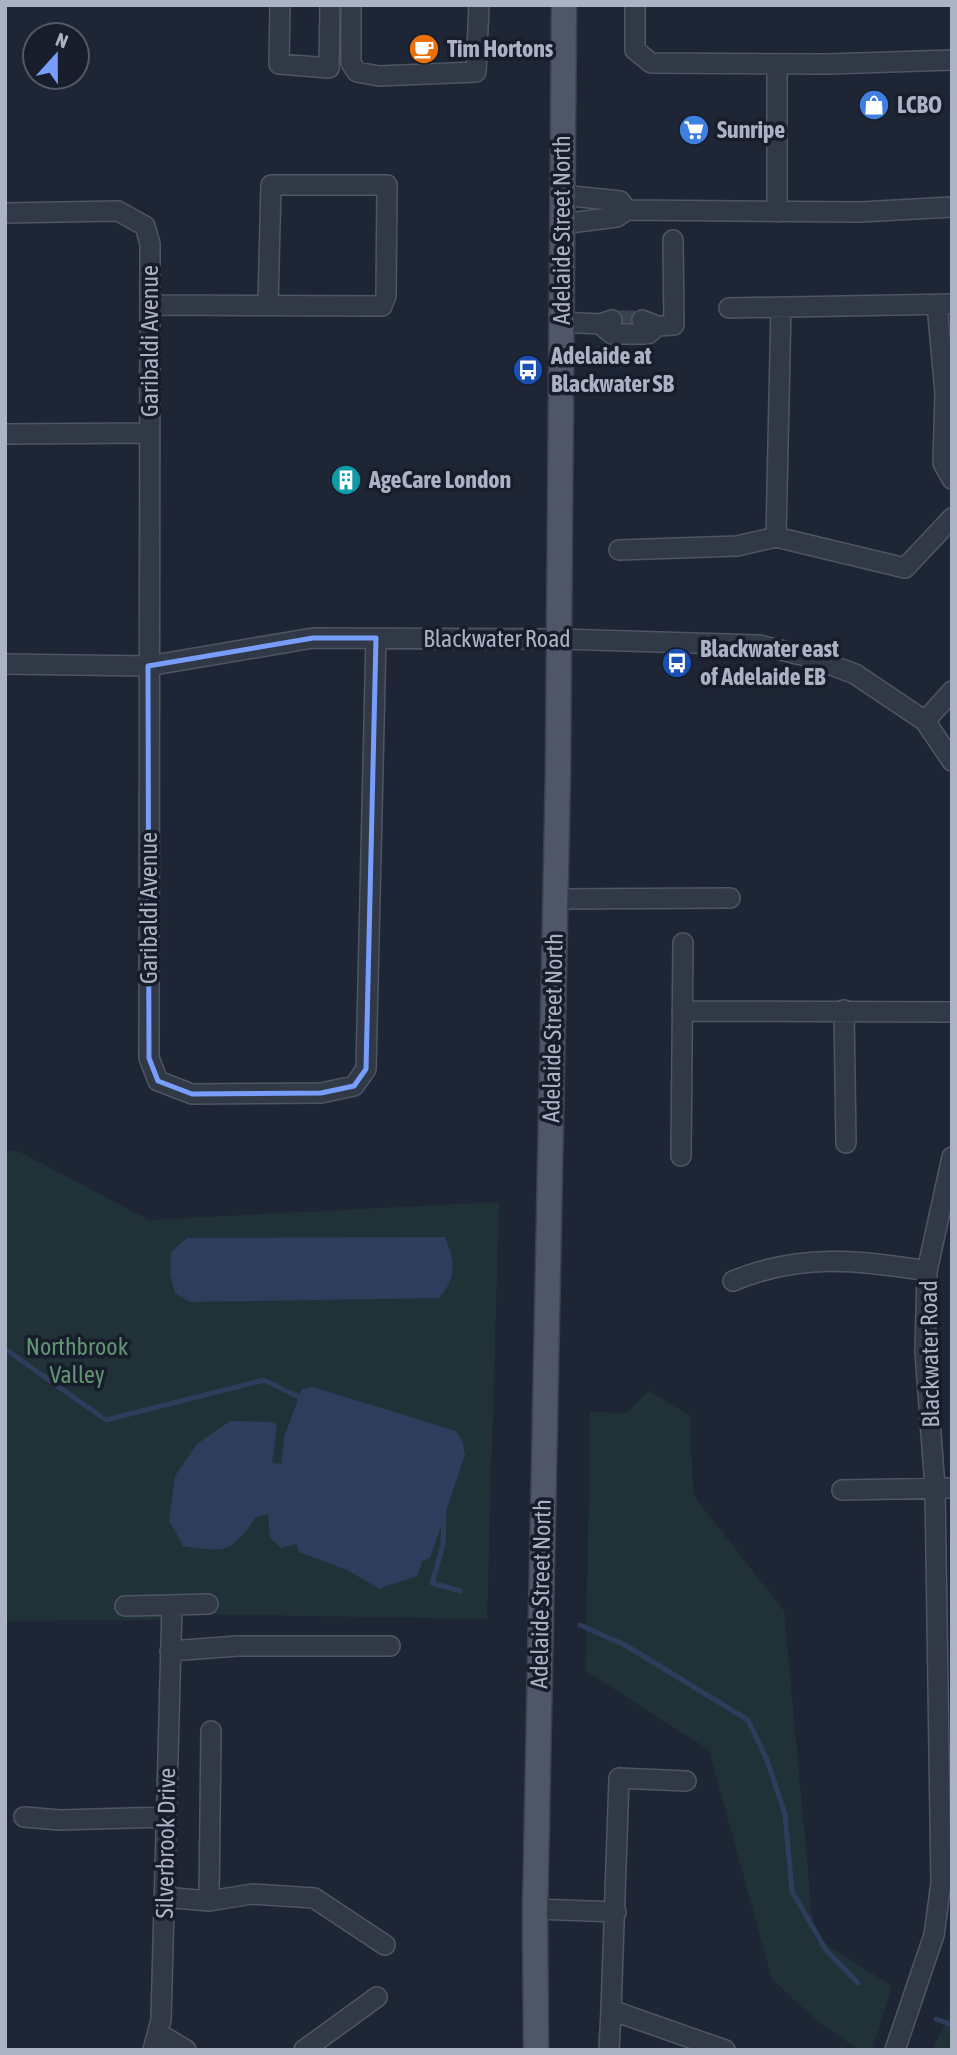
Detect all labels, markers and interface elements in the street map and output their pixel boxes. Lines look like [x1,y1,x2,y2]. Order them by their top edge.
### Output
north arrow [21,21,91,91]
text: N [53,28,71,52]
cafe icon: Tim Hortons [407,32,441,66]
place label: Tim Hortons [447,35,554,62]
shop icon: LCBO [857,88,891,122]
place label: LCBO [897,91,942,118]
supermarket icon: Sunripe [677,113,711,147]
place label: Sunripe [717,116,785,143]
street label: Adelaide Street North [548,135,575,325]
street label: Garibaldi Avenue [136,265,163,417]
place label: Adelaide at Blackwater SB [550,342,675,397]
bus stop icon: Adelaide at Blackwater SB [511,353,545,387]
building icon: AgeCare London [329,463,363,497]
place label: AgeCare London [368,466,511,493]
street label: Blackwater Road [423,625,571,652]
place label: Blackwater east of Adelaide EB [700,635,839,690]
bus stop icon: Blackwater east of Adelaide EB [660,646,694,680]
street label: Garibaldi Avenue [135,832,162,984]
street label: Adelaide Street North [537,933,568,1123]
street label: Blackwater Road [915,1280,944,1428]
park label: Northbrook Valley [26,1333,129,1388]
street label: Adelaide Street North [525,1499,556,1689]
street label: Silverbrook Drive [151,1767,180,1919]

